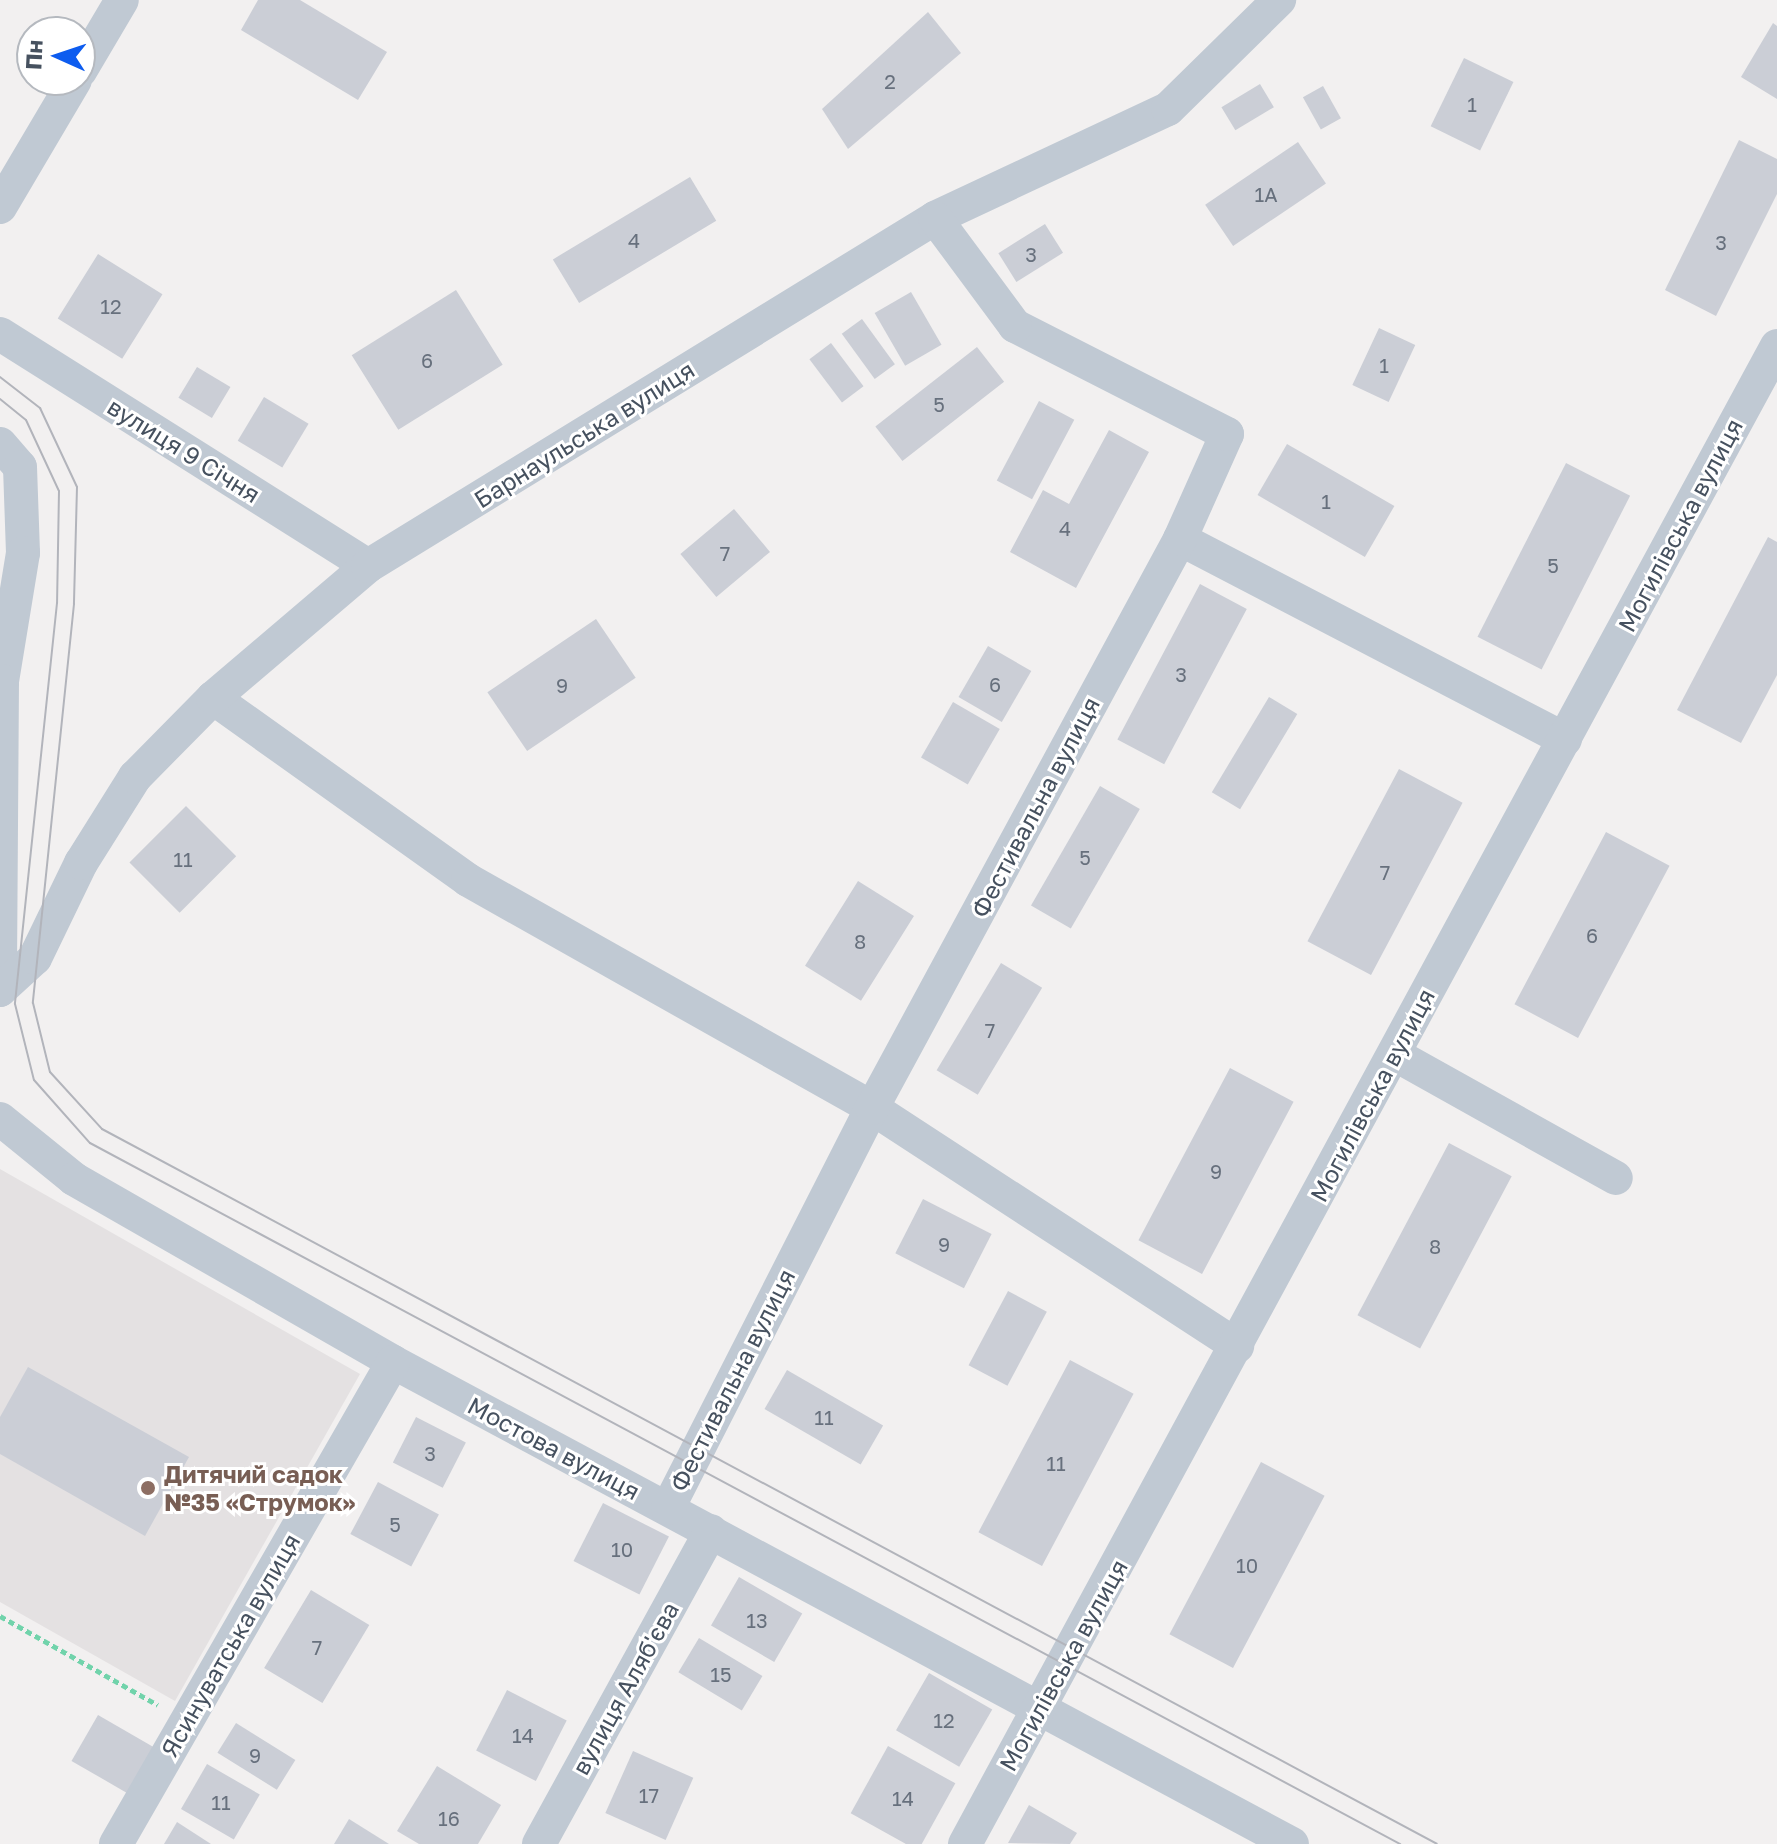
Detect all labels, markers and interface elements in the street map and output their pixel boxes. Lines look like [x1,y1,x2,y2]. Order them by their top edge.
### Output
north arrow [16,16,96,96]
text: Пн [19,39,48,70]
house number: 2 [884,69,896,93]
house number: 1 [1467,92,1477,116]
house number: 1А [1254,182,1278,206]
house number: 4 [628,228,640,252]
house number: 3 [1715,230,1727,254]
house number: 3 [1025,242,1037,266]
house number: 12 [100,294,122,318]
house number: 6 [421,348,433,372]
house number: 1 [1379,353,1389,377]
street label: Барнаульська вулиця [469,354,699,514]
street label: вулиця 9 Січня [102,392,266,508]
house number: 5 [933,392,945,416]
street label: Могилівська вулиця [1612,414,1748,636]
house number: 1 [1321,489,1331,513]
house number: 4 [1059,516,1071,540]
house number: 7 [720,541,730,565]
house number: 5 [1547,553,1559,577]
house number: 3 [1175,662,1187,686]
house number: 6 [989,672,1001,696]
house number: 9 [556,673,568,697]
street label: Фестивальна вулиця [965,692,1105,922]
house number: 5 [1079,845,1091,869]
house number: 11 [173,847,193,871]
house number: 7 [1380,860,1390,884]
house number: 6 [1586,923,1598,947]
house number: 8 [854,929,866,953]
street label: Могилівська вулиця [1304,984,1440,1206]
house number: 7 [985,1018,995,1042]
house number: 9 [1210,1159,1222,1183]
house number: 9 [938,1232,950,1256]
house number: 8 [1429,1234,1441,1258]
street label: Фестивальна вулиця [663,1264,801,1496]
street label: Мостова вулиця [463,1391,645,1505]
house number: 11 [814,1405,834,1429]
house number: 3 [424,1441,436,1465]
house number: 11 [1046,1451,1066,1475]
place label: Дитячий садок №35 «Струмок» [164,1460,355,1516]
marker: Дитячий садок №35 «Струмок» [139,1479,157,1497]
house number: 5 [389,1512,401,1536]
street label: Ясинуватська вулиця [154,1528,306,1762]
house number: 10 [611,1537,633,1561]
house number: 10 [1236,1553,1258,1577]
street label: Могилівська вулиця [993,1554,1133,1776]
street label: вулиця Аляб'єва [566,1597,684,1779]
house number: 13 [746,1608,768,1632]
house number: 7 [312,1635,322,1659]
house number: 15 [710,1662,732,1686]
house number: 12 [933,1708,955,1732]
house number: 14 [512,1723,534,1747]
house number: 9 [249,1743,261,1767]
house number: 17 [639,1783,659,1807]
house number: 14 [892,1786,914,1810]
house number: 11 [211,1790,231,1814]
house number: 16 [438,1806,460,1830]

